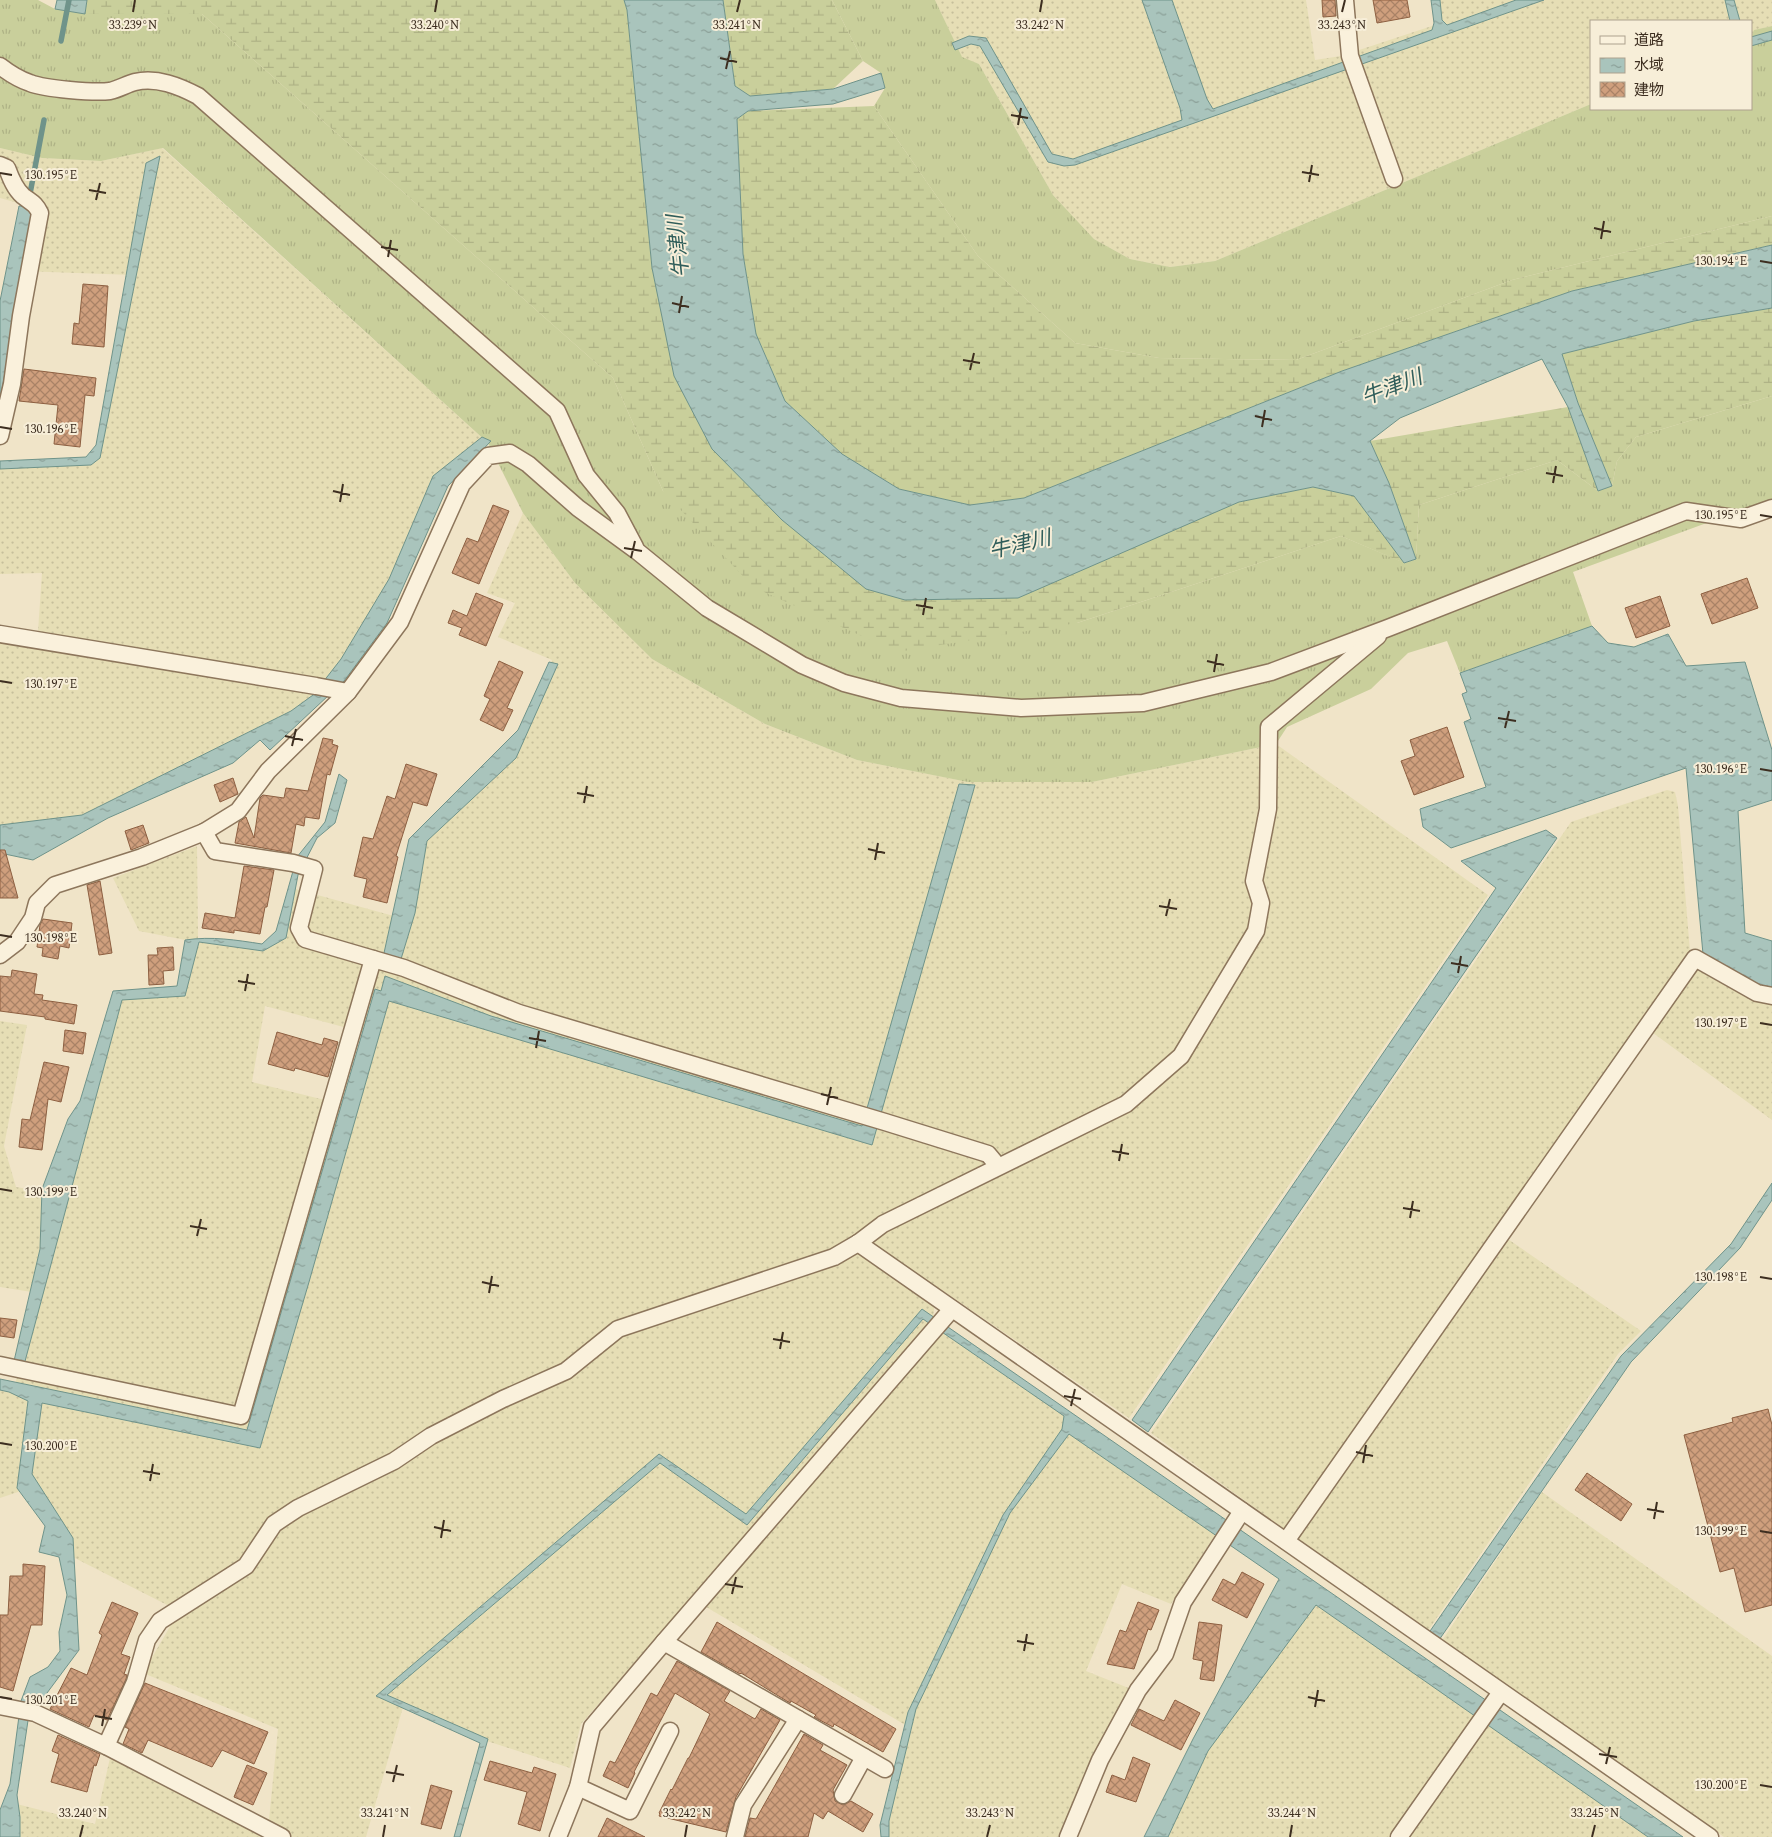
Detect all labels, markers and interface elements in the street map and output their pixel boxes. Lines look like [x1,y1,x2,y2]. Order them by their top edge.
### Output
text: 33.239°N [109,16,157,35]
text: 33.240°N [411,16,459,35]
text: 33.241°N [713,16,761,35]
text: 33.242°N [1016,16,1064,35]
text: 33.243°N [1318,16,1366,35]
legend [1590,20,1752,110]
text: 道路 [1634,29,1664,52]
text: 水域 [1634,54,1664,77]
text: 建物 [1634,79,1664,102]
text: 130.195°E [25,166,77,185]
water label: 牛津川 [660,211,698,279]
text: 130.194°E [1695,252,1747,271]
water label: 牛津川 [1357,361,1429,414]
text: 130.196°E [25,420,77,439]
text: 130.195°E [1695,506,1747,525]
water label: 牛津川 [986,522,1056,568]
text: 130.197°E [25,675,77,694]
text: 130.196°E [1695,760,1747,779]
text: 130.198°E [25,929,77,948]
text: 130.197°E [1695,1014,1747,1033]
text: 130.199°E [25,1183,77,1202]
text: 130.198°E [1695,1268,1747,1287]
text: 130.200°E [25,1437,77,1456]
text: 130.199°E [1695,1522,1747,1541]
text: 130.201°E [25,1691,77,1710]
text: 130.200°E [1695,1776,1747,1795]
text: 33.240°N [59,1804,107,1823]
text: 33.241°N [361,1804,409,1823]
text: 33.242°N [663,1804,711,1823]
text: 33.243°N [966,1804,1014,1823]
text: 33.244°N [1268,1804,1316,1823]
text: 33.245°N [1571,1804,1619,1823]

